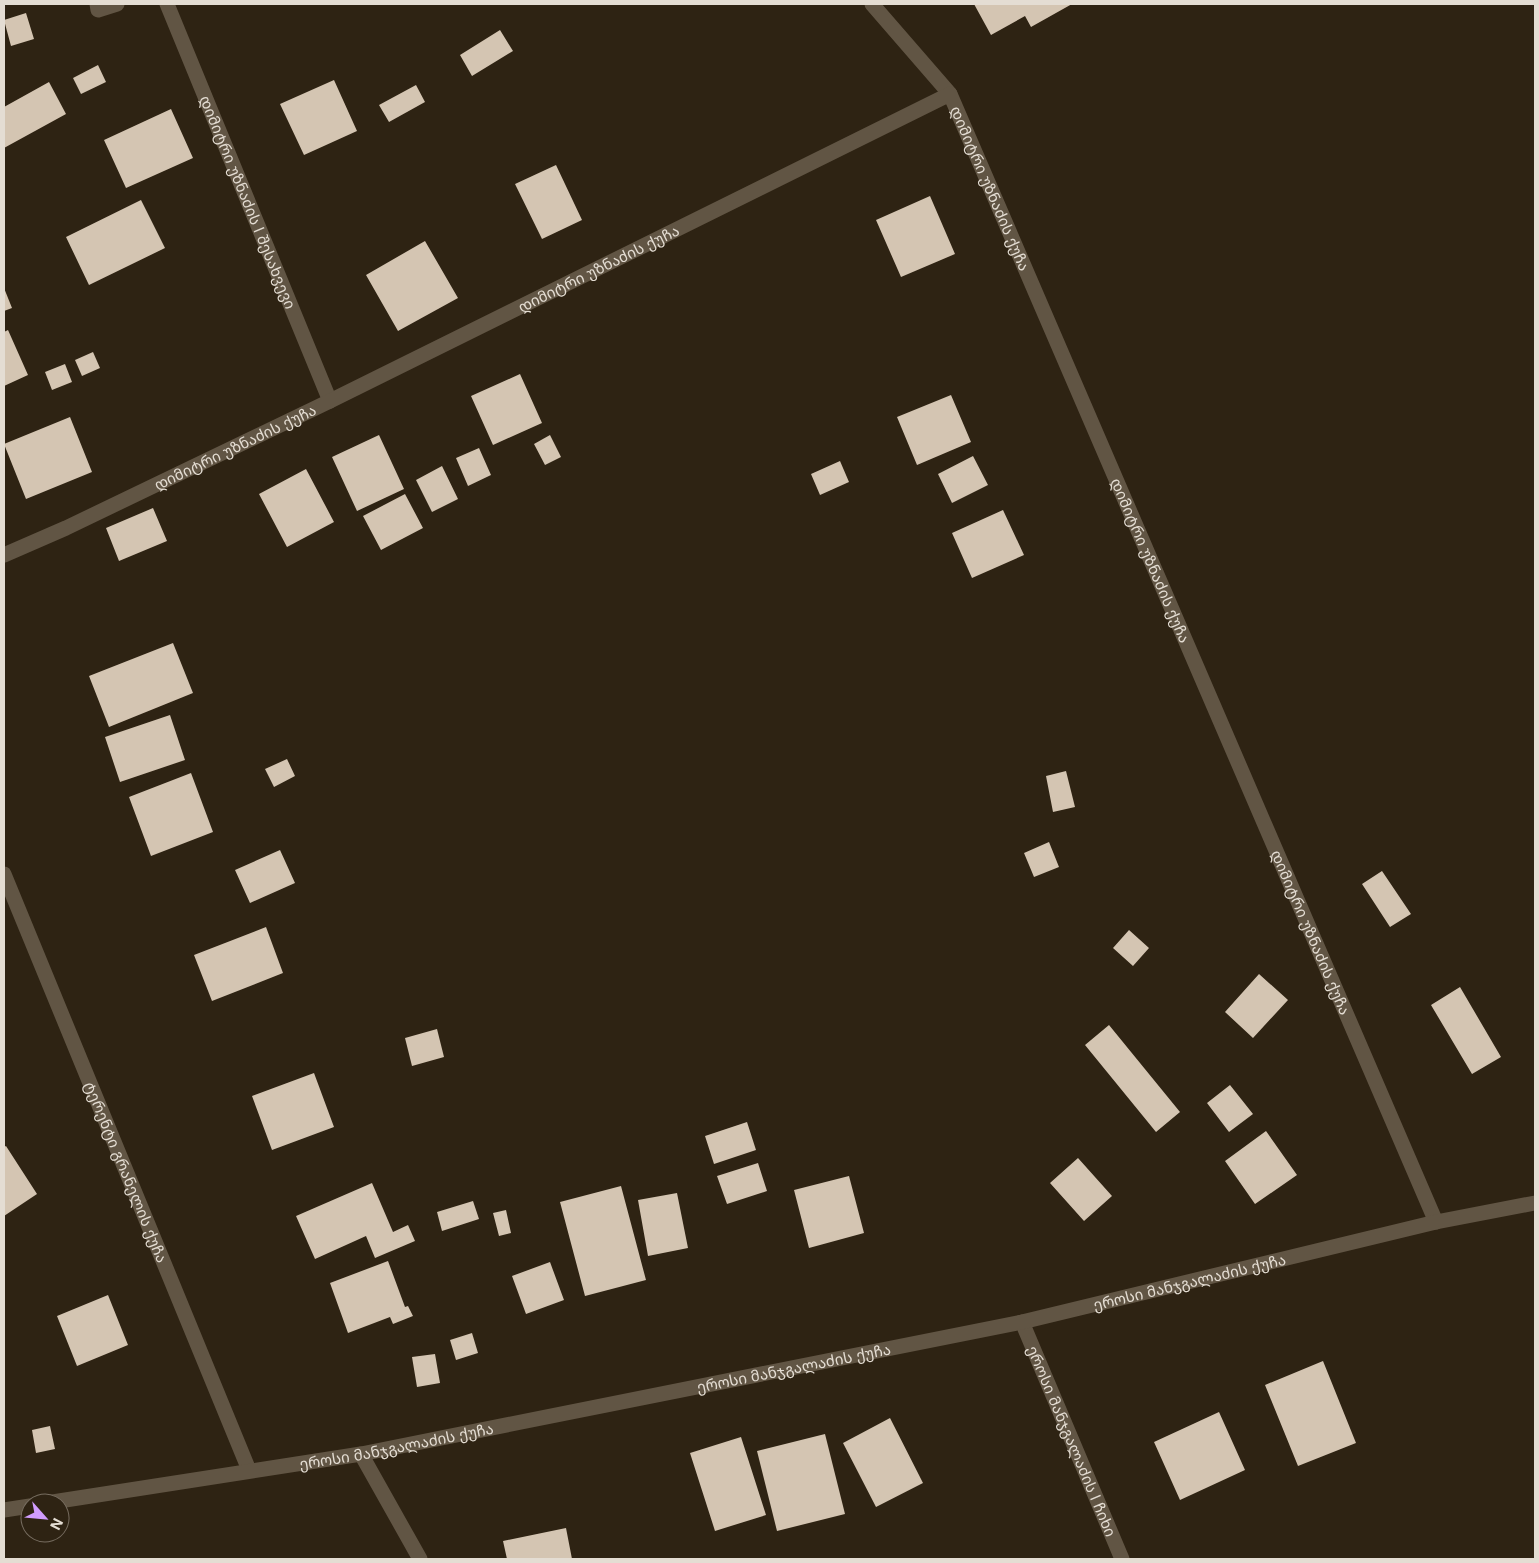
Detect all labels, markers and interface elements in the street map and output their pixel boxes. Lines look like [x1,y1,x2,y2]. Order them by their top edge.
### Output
street label: დიმიტრი უზნაძის I შესახვევი [196,92,301,312]
street label: დიმიტრი უზნაძის ქუჩა [947,103,1034,274]
street label: დიმიტრი უზნაძის ქუჩა [515,220,682,316]
street label: დიმიტრი უზნაძის ქუჩა [151,400,319,494]
street label: დიმიტრი უზნაძის ქუჩა [1107,475,1195,645]
street label: დიმიტრი უზნაძის ქუჩა [1267,847,1355,1017]
street label: ტერენტი გრანელის ქუჩა [81,1078,172,1265]
street label: ეროსი მანჯგალაძის ქუჩა [1091,1249,1287,1314]
street label: ეროსი მანჯგალაძის ქუჩა [695,1339,892,1396]
street label: ეროსი მანჯგალაძის I ჩიხი [1023,1342,1121,1539]
street label: ეროსი მანჯგალაძის ქუჩა [298,1418,495,1473]
north arrow [20,1493,70,1543]
text: N [47,1516,67,1533]

